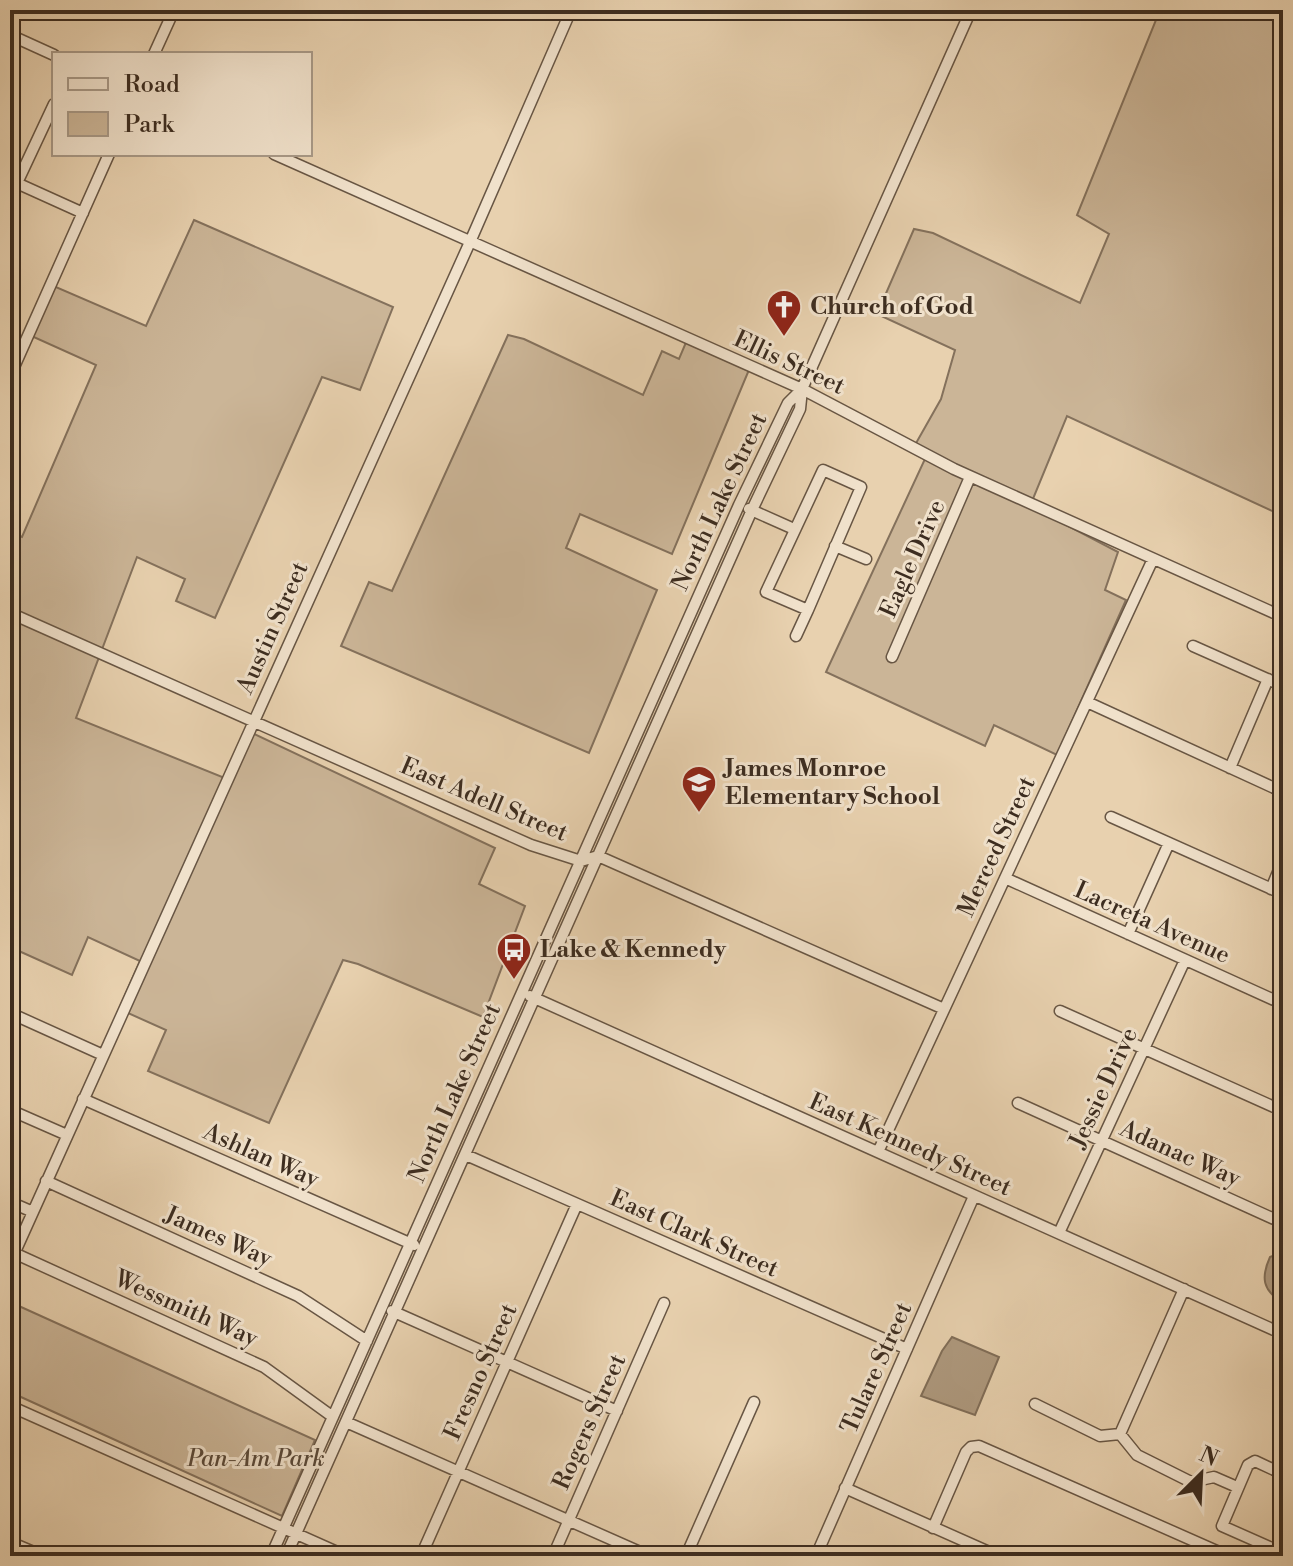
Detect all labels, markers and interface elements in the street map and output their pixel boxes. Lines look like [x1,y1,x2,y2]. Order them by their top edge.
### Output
legend [52,52,312,156]
text: Road [124,70,180,100]
text: Park [124,110,175,140]
church icon: Church of God [765,288,803,338]
place label: Church of God [810,292,974,322]
street label: Ellis Street [729,324,850,402]
street label: North Lake Street [666,408,775,596]
street label: Eagle Drive [874,495,952,623]
street label: Austin Street [230,557,316,700]
street label: East Adell Street [396,751,573,849]
place label: James Monroe Elementary School [722,754,940,812]
school or university icon: James Monroe Elementary School [680,764,718,814]
street label: Merced Street [951,772,1043,922]
street label: Lacreta Avenue [1069,875,1235,971]
bus stop icon: Lake & Kennedy [495,931,533,981]
place label: Lake & Kennedy [540,935,727,965]
street label: North Lake Street [402,998,508,1187]
street label: Jessie Drive [1063,1023,1145,1154]
street label: East Kennedy Street [804,1087,1017,1203]
street label: Adanac Way [1114,1114,1245,1194]
street label: Ashlan Way [198,1117,324,1195]
street label: East Clark Street [605,1183,783,1285]
street label: James Way [159,1200,277,1274]
street label: Wessmith Way [109,1264,263,1354]
street label: Tulare Street [835,1297,919,1438]
street label: Fresno Street [438,1299,525,1445]
street label: Rogers Street [547,1349,633,1494]
north arrow [1161,1434,1241,1514]
text: N [1195,1441,1223,1473]
park label: Pan-Am Park [186,1444,325,1474]

